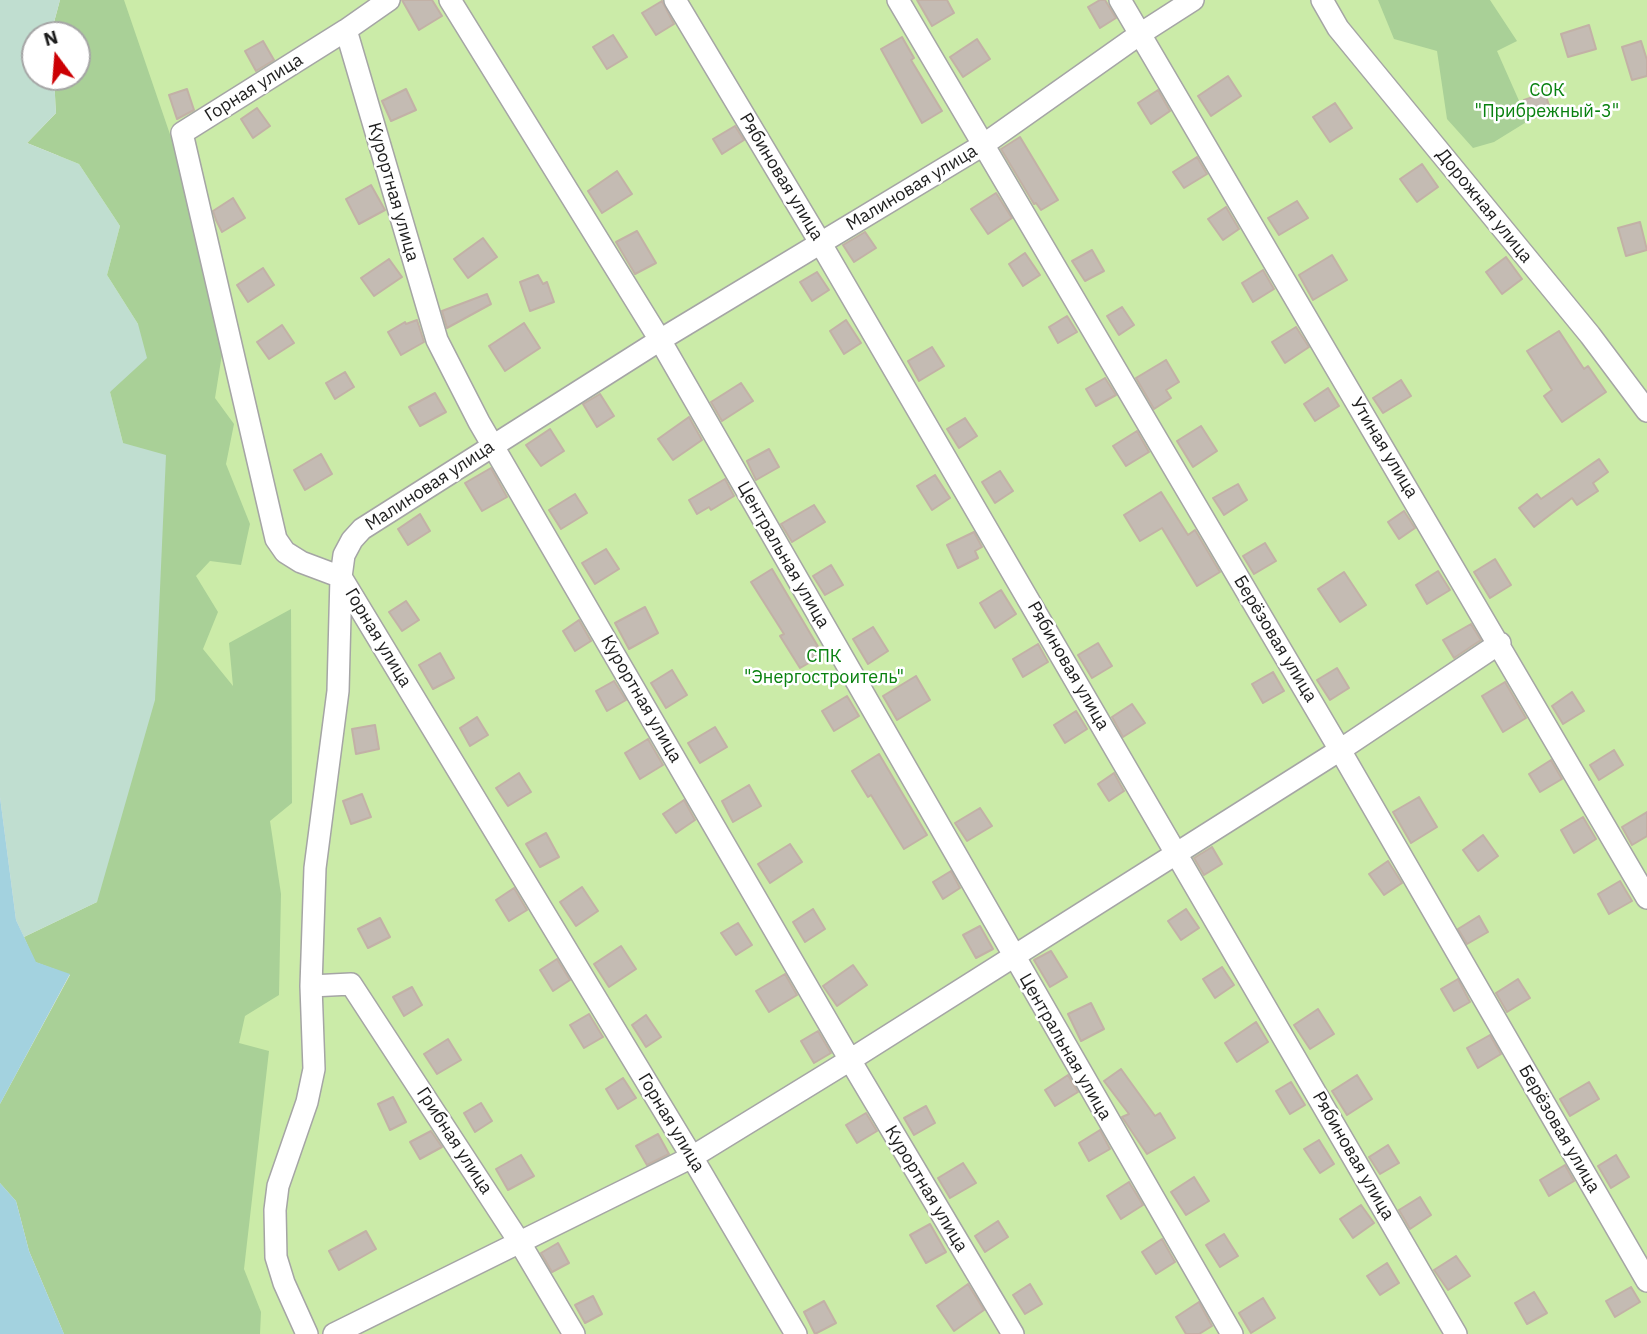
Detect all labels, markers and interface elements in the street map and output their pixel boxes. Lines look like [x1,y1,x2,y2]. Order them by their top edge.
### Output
north arrow [21,21,91,91]
text: N [41,24,61,51]
street label: Горная улица [201,49,307,127]
park label: СОК "Прибрежный-3" [1475,80,1619,122]
street label: Рябиновая улица [734,109,828,245]
street label: Курортная улица [363,120,423,264]
street label: Малиновая улица [843,140,981,236]
street label: Дорожная улица [1431,144,1537,268]
street label: Утиная улица [1346,394,1422,502]
street label: Малиновая улица [362,436,498,536]
street label: Центральная улица [732,478,834,632]
street label: Берёзовая улица [1229,572,1321,706]
street label: Горная улица [340,585,416,691]
street label: Рябиновая улица [1022,598,1114,734]
street label: Курортная улица [596,631,686,767]
park label: СПК "Энергостроитель" [744,646,904,688]
street label: Центральная улица [1014,970,1116,1124]
street label: Берёзовая улица [1514,1061,1604,1197]
street label: Горная улица [633,1070,709,1176]
street label: Грибная улица [411,1084,497,1198]
street label: Рябиновая улица [1307,1088,1399,1224]
street label: Курортная улица [880,1122,972,1256]

